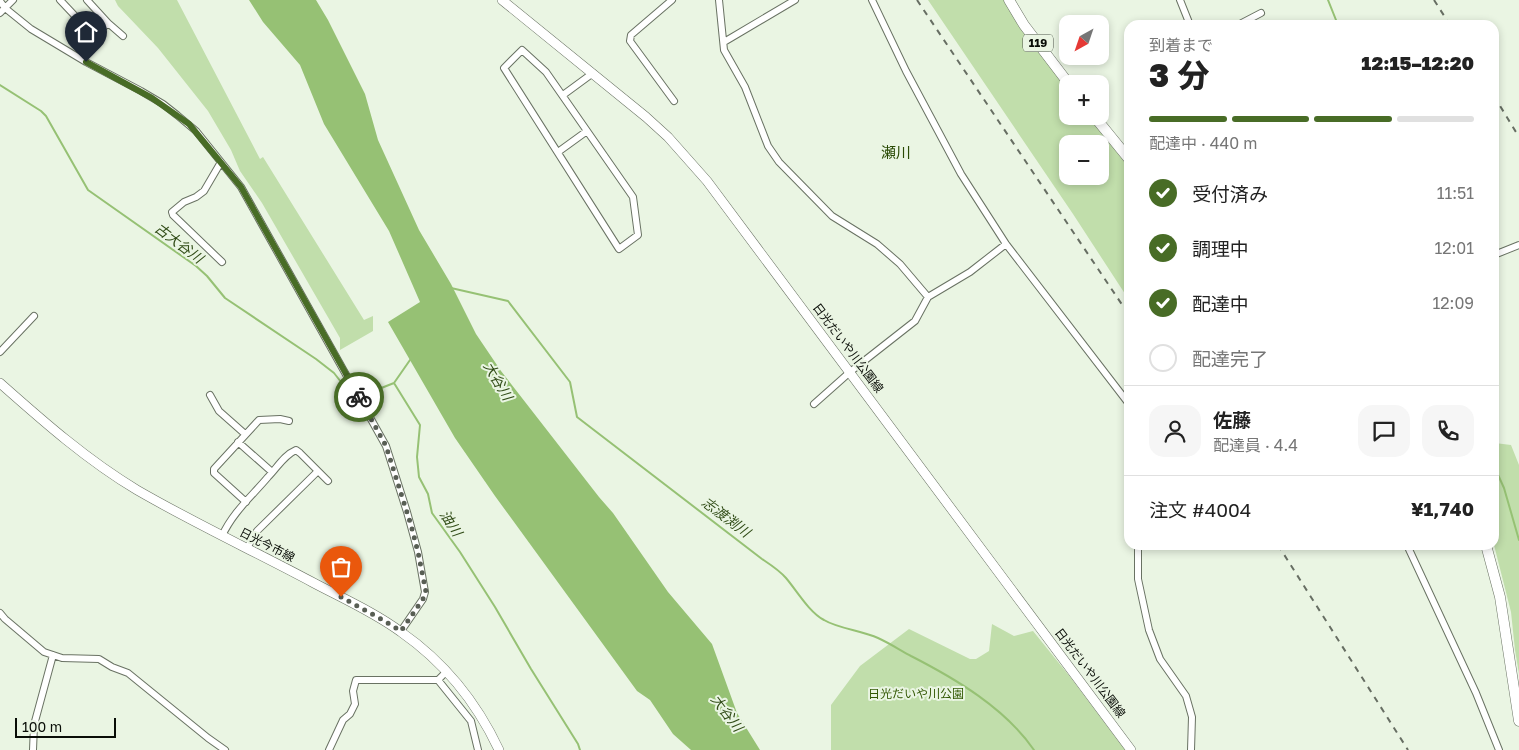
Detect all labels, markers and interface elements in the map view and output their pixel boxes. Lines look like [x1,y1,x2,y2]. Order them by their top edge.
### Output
pin [65,11,107,62]
north arrow [1059,15,1109,65]
map controls [1059,15,1109,185]
icon: home [72,18,100,46]
road number: 119 [1023,34,1053,52]
text: 到着まで [1149,35,1213,55]
text: 12:15–12:20 [1361,51,1474,74]
text: 3 分 [1149,56,1209,94]
button: + [1059,75,1109,125]
text: 配達中 · 440 m [1149,133,1257,153]
button: − [1059,135,1109,185]
district label: 瀬川 [881,143,911,161]
icon: check [1149,179,1177,207]
text: 受付済み [1192,182,1268,205]
text: 11:51 [1437,183,1474,203]
water label: 古大谷川 [152,219,208,267]
icon: check [1149,234,1177,262]
text: 調理中 [1192,237,1249,260]
text: 12:01 [1434,238,1474,258]
icon: check [1149,289,1177,317]
text: 配達中 [1192,292,1249,315]
text: 12:09 [1433,293,1474,313]
street label: 日光だいや川公園線 [810,300,887,395]
text: 配達完了 [1192,347,1268,370]
water label: 大谷川 [480,358,518,405]
courier [334,372,384,422]
icon: bike [345,383,373,411]
button: person [1149,405,1201,457]
button: chat [1358,405,1410,457]
button: phone [1422,405,1474,457]
text: 佐藤 [1213,408,1251,431]
text: 配達員 · 4.4 [1213,435,1298,455]
water label: 志渡渕川 [699,493,755,541]
text: ¥1,740 [1411,497,1474,520]
text: 注文 #4004 [1149,498,1251,521]
water label: 油川 [437,506,467,541]
street label: 日光今市線 [237,524,297,565]
pin [320,546,362,597]
icon: bag [327,553,355,581]
street label: 日光だいや川公園線 [1052,625,1129,720]
park label: 日光だいや川公園 [868,686,964,701]
water label: 大谷川 [708,691,748,736]
scale bar [15,715,116,738]
text: 100 m [22,718,62,735]

